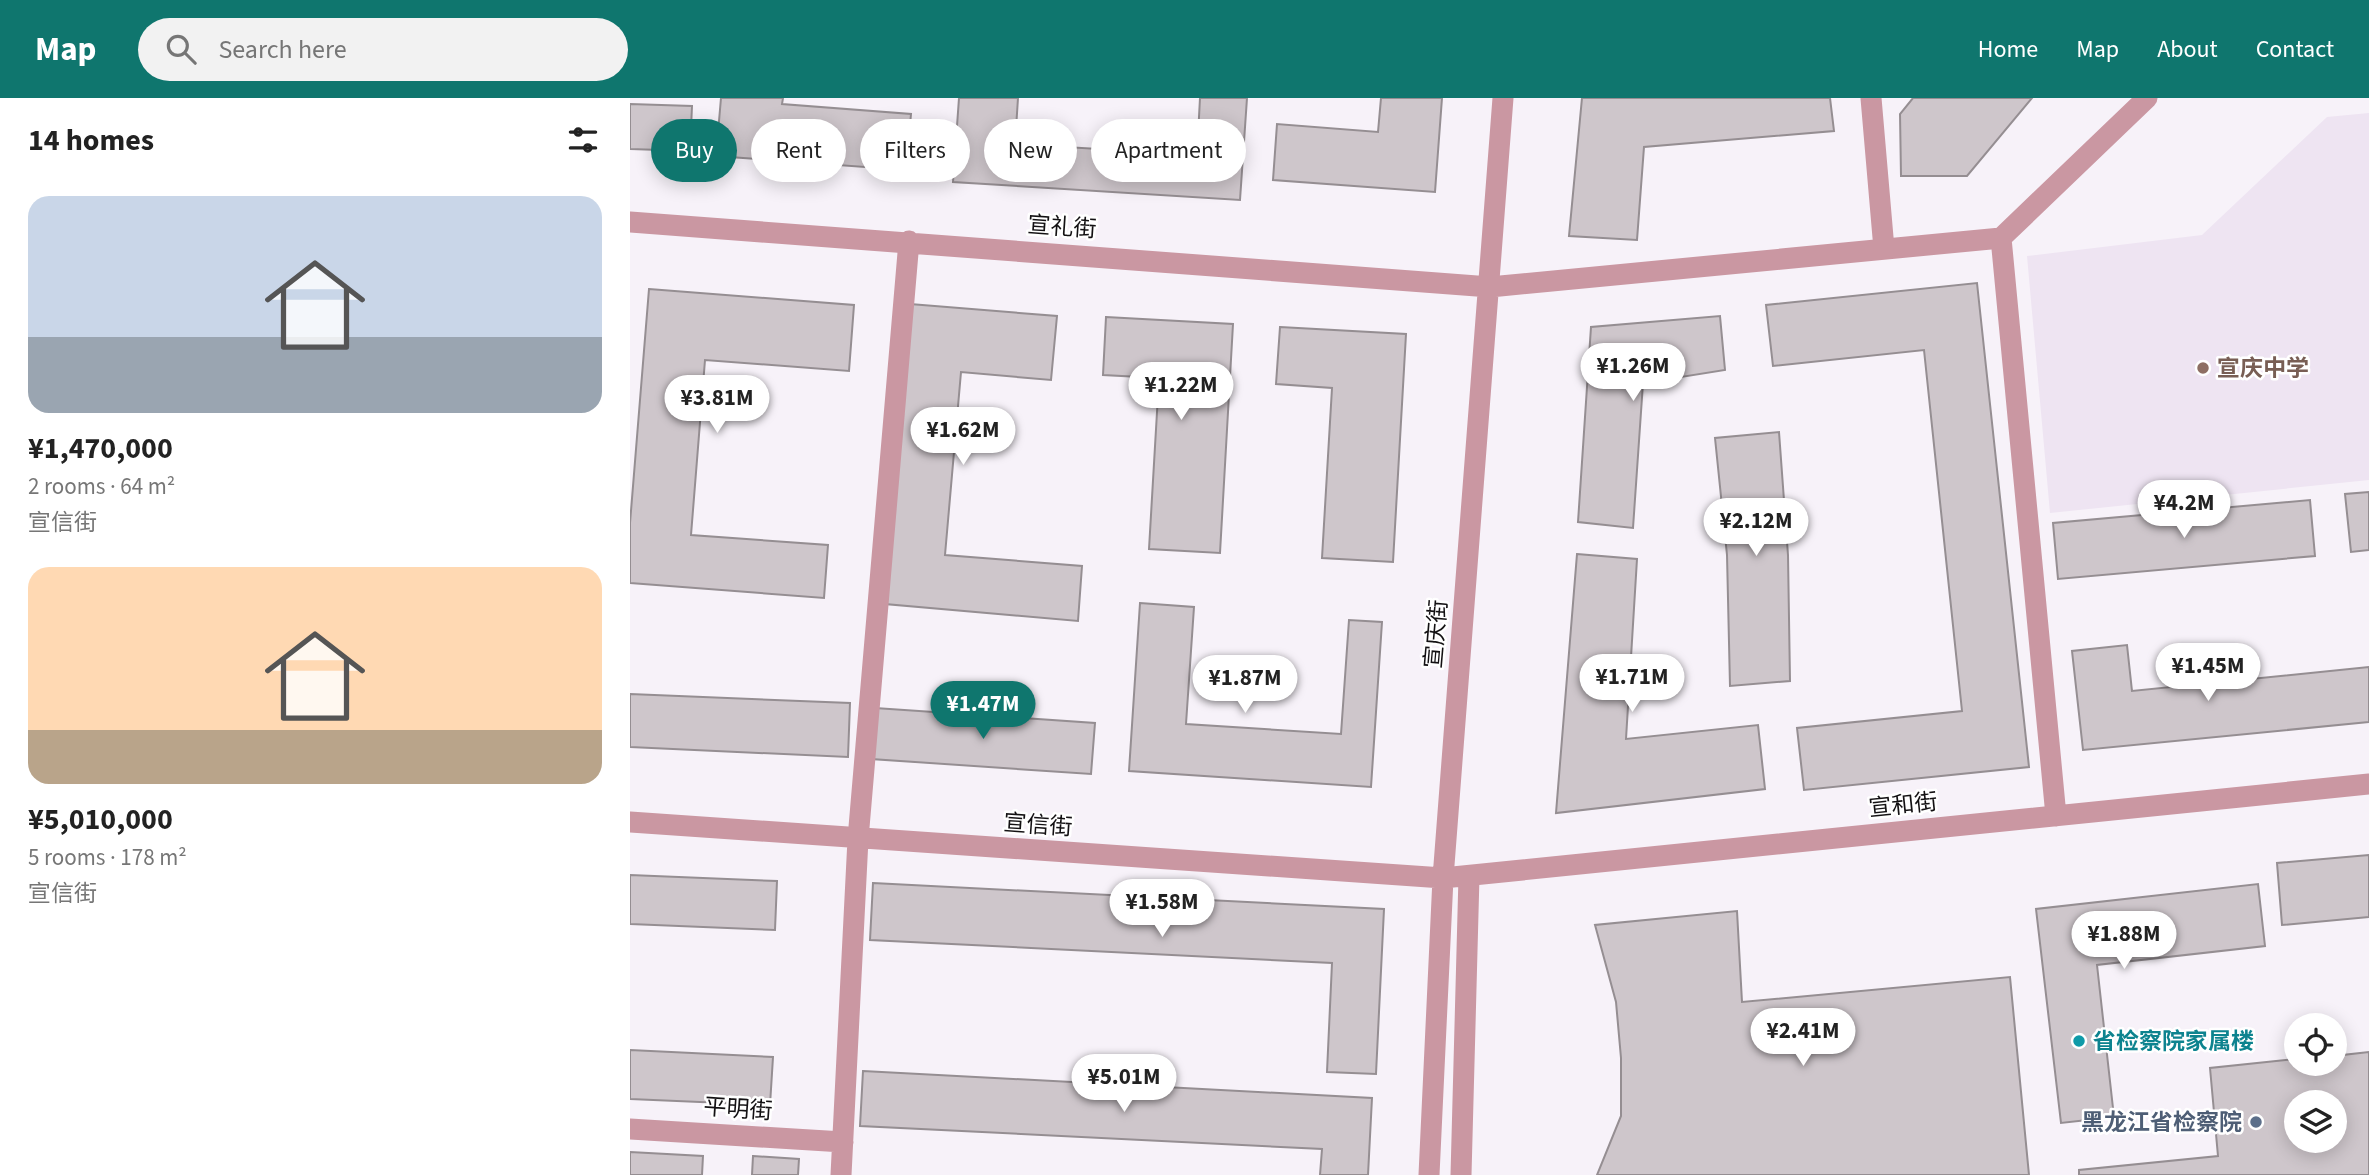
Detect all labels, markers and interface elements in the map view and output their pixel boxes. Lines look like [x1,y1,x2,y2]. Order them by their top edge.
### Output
search box [138,18,628,81]
text: Map [35,26,96,73]
icon: search [162,30,200,68]
text: Search here [218,31,347,68]
text: Home [1978,32,2038,67]
text: Map [2076,32,2119,67]
text: About [2157,32,2218,67]
text: Contact [2256,32,2334,67]
text: 14 homes [28,119,154,162]
chip: Buy [651,119,737,182]
chip: Rent [751,119,846,182]
chip: Filters [860,119,970,182]
chip: New [984,119,1077,182]
chip: Apartment [1091,119,1246,182]
icon: filters [564,121,602,159]
street label: 宣礼街 [1026,208,1098,246]
icon: home [252,242,378,368]
pin: ¥1.26M [1576,344,1690,403]
text: ¥1.26M [1596,349,1670,382]
place label: 宣庆中学 [2217,352,2309,385]
marker: 宣庆中学 [2195,360,2211,376]
pin: ¥1.22M [1124,362,1238,422]
text: ¥1.22M [1144,368,1218,401]
pin: ¥3.81M [660,376,774,435]
text: ¥3.81M [680,381,754,414]
pin: ¥1.62M [906,408,1020,467]
text: ¥1.62M [926,413,1000,446]
text: ¥1,470,000 [28,427,173,470]
text: 2 rooms · 64 m² [28,470,175,503]
pin: ¥4.2M [2135,480,2233,540]
text: ¥4.2M [2154,486,2214,519]
pin: ¥2.12M [1699,498,1813,558]
text: ¥2.12M [1719,504,1793,537]
text: 宣信街 [28,506,97,539]
street label: 宣庆街 [1417,598,1455,670]
icon: home [252,613,378,739]
pin: ¥1.45M [2151,644,2265,703]
text: ¥1.45M [2171,649,2245,682]
pin: ¥1.71M [1575,654,1689,714]
pin: ¥1.87M [1188,656,1302,715]
text: ¥1.71M [1595,660,1669,693]
text: ¥1.87M [1208,661,1282,694]
pin: ¥1.47M [926,682,1040,741]
text: ¥1.47M [946,687,1020,720]
street label: 宣和街 [1867,785,1939,825]
text: ¥5,010,000 [28,798,173,841]
street label: 宣信街 [1002,806,1074,844]
text: 5 rooms · 178 m² [28,841,187,874]
text: 宣信街 [28,877,97,910]
pin: ¥1.58M [1105,880,1219,939]
text: ¥1.58M [1125,885,1199,918]
pin: ¥1.88M [2067,912,2181,971]
text: ¥1.88M [2087,917,2161,950]
pin: ¥2.41M [1746,1009,1860,1068]
map controls [2284,1013,2347,1153]
button: locate [2284,1013,2347,1076]
text: ¥2.41M [1766,1014,1840,1047]
place label: 省检察院家属楼 [2093,1025,2254,1058]
marker: 省检察院家属楼 [2071,1033,2087,1049]
pin: ¥5.01M [1067,1054,1181,1114]
text: ¥5.01M [1087,1060,1161,1093]
street label: 平明街 [702,1090,774,1128]
button: layers [2284,1090,2347,1153]
place label: 黑龙江省检察院 [2081,1106,2242,1139]
marker: 黑龙江省检察院 [2248,1114,2264,1130]

